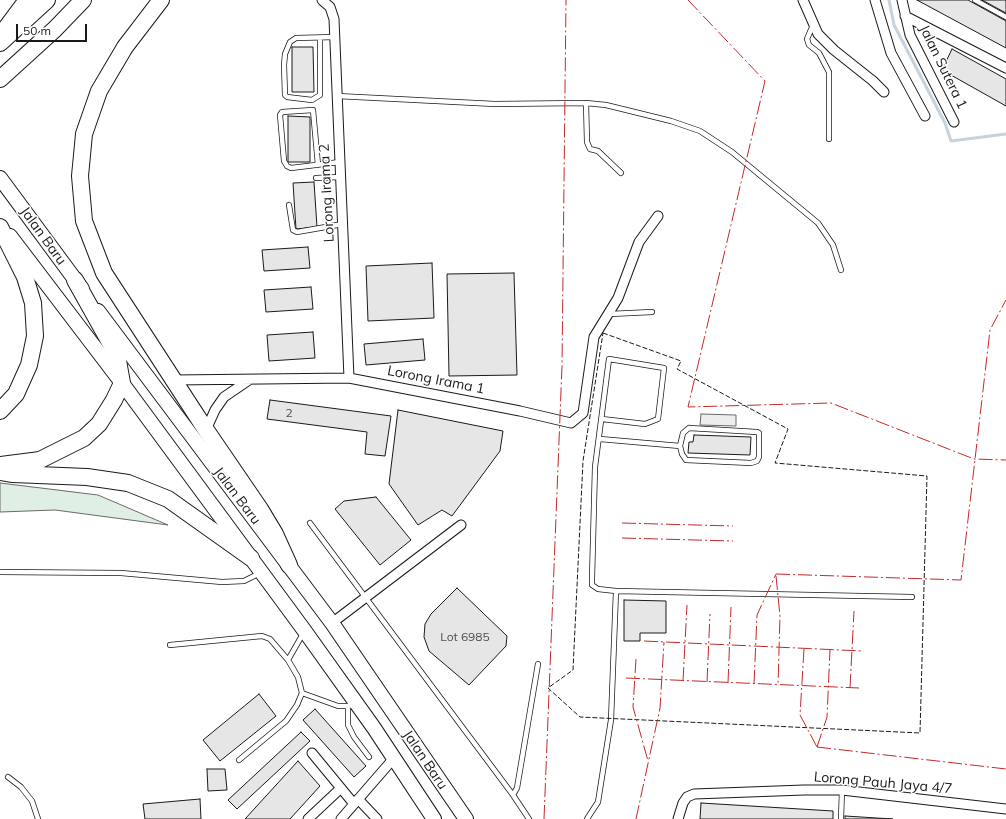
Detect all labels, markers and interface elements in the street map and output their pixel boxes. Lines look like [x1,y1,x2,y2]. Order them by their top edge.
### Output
scale bar [18,16,89,42]
street label: Jalan Sutera 1 [915,22,971,112]
text: 50 m [23,23,51,38]
street label: Lorong Irama 2 [316,143,338,243]
street label: Jalan Baru [16,204,70,268]
street label: Lorong Irama 1 [386,362,486,398]
house number: 2 [285,406,293,420]
street label: Jalan Baru [210,464,264,528]
house number: Lot 6985 [440,630,490,644]
street label: Jalan Baru [399,727,451,793]
street label: Lorong Pauh Jaya 4/7 [813,769,953,797]

